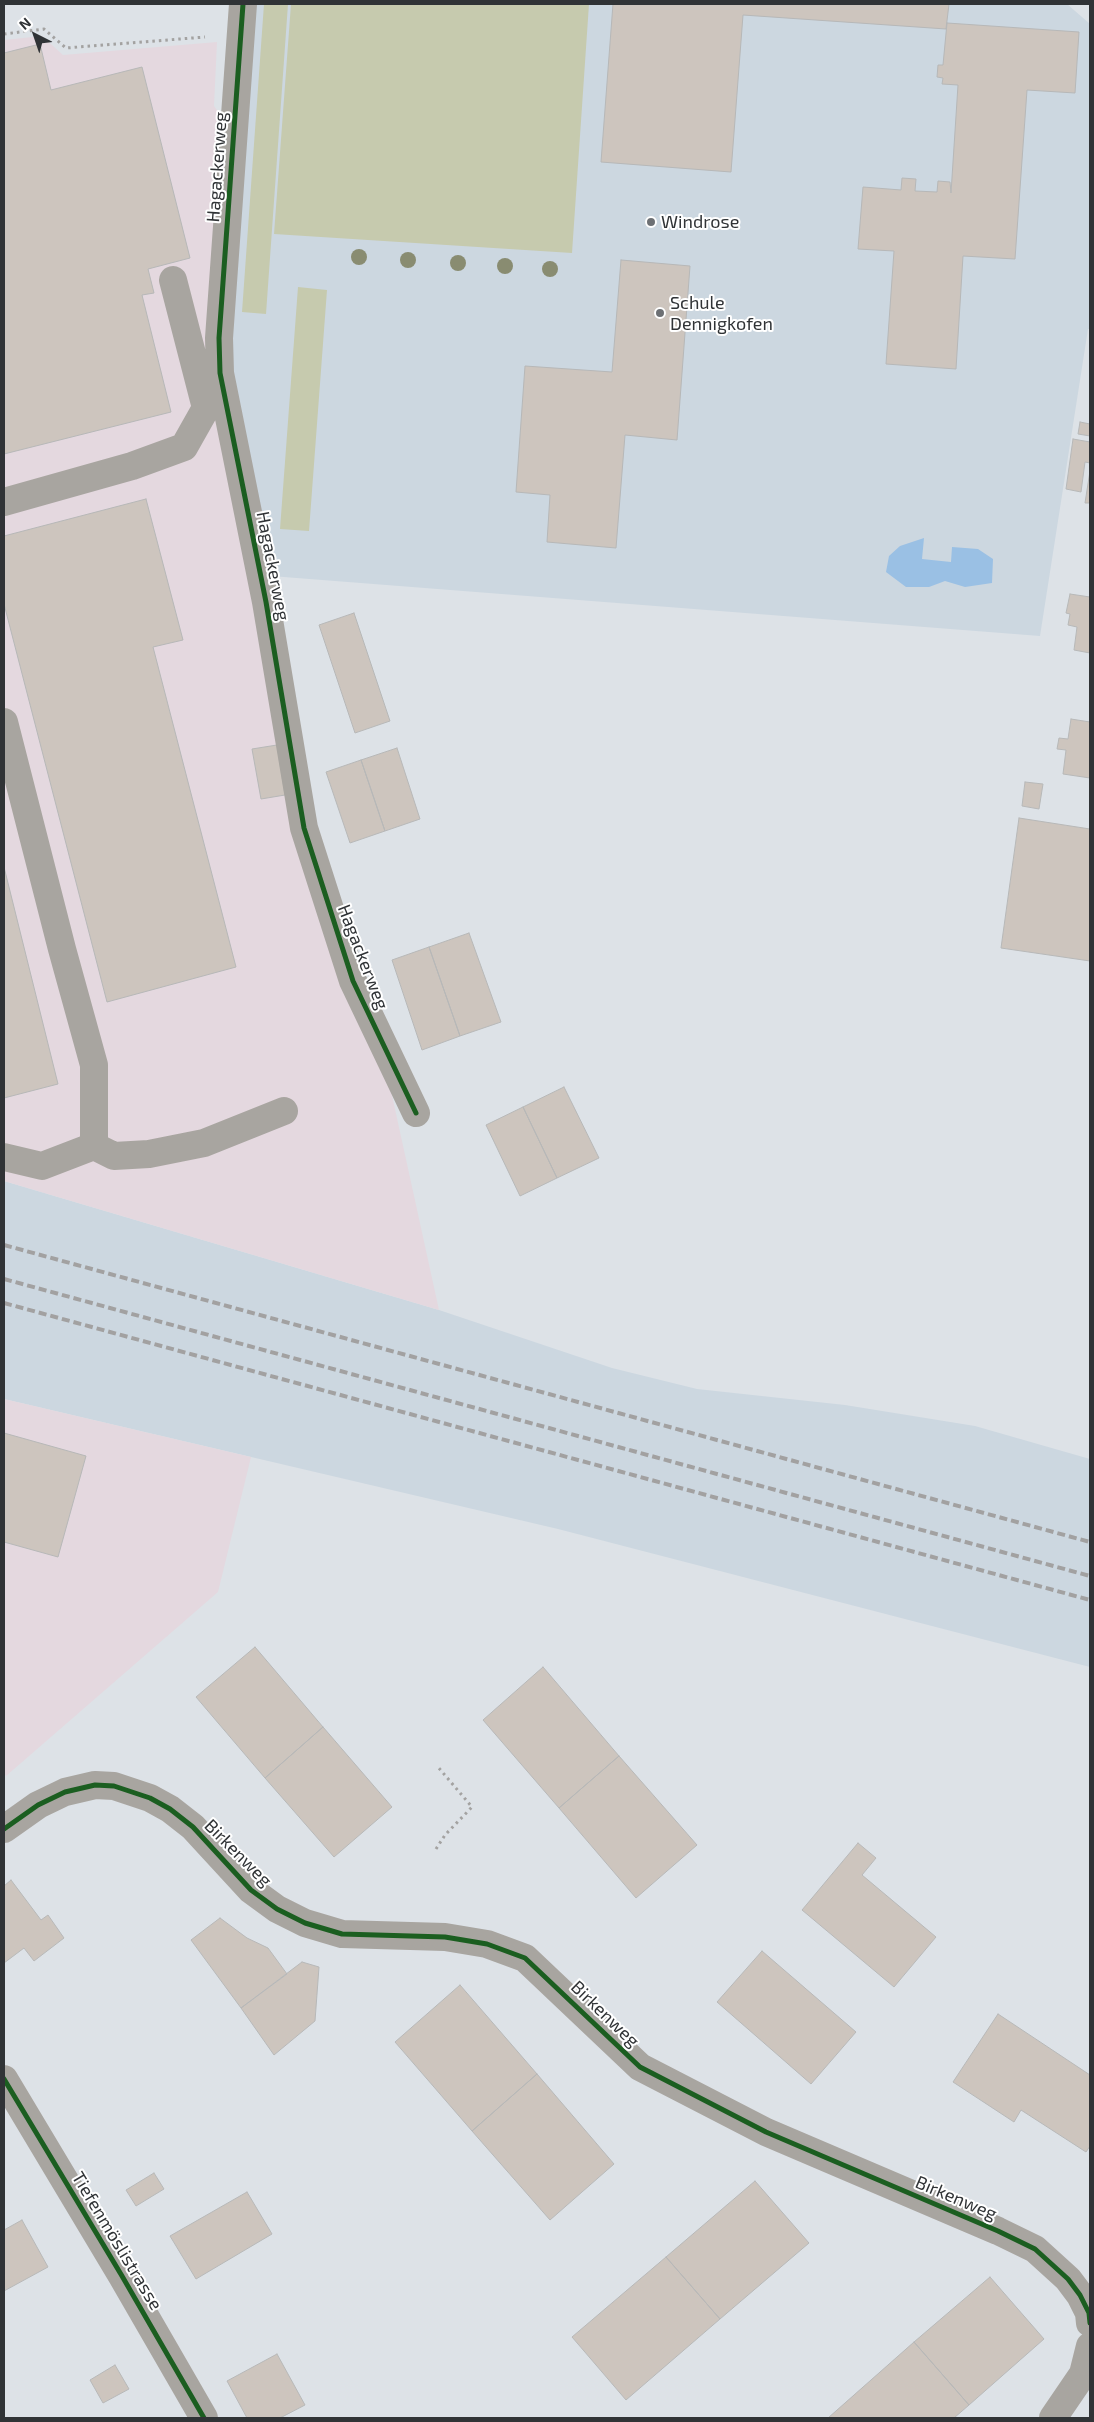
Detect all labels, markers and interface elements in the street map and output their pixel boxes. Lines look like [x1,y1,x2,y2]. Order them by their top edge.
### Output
north arrow [10,10,60,60]
text: N [15,14,34,33]
street label: Hagackerweg [202,111,232,223]
place label: Windrose [661,211,739,233]
marker: Windrose [645,216,657,228]
place label: Schule Dennigkofen [670,292,773,334]
marker: Schule Dennigkofen [654,307,666,319]
street label: Hagackerweg [252,510,294,622]
street label: Hagackerweg [333,901,393,1013]
street label: Birkenweg [200,1815,276,1891]
street label: Birkenweg [566,1976,644,2052]
street label: Tiefenmöslistrasse [67,2168,167,2314]
street label: Birkenweg [912,2171,1000,2225]

